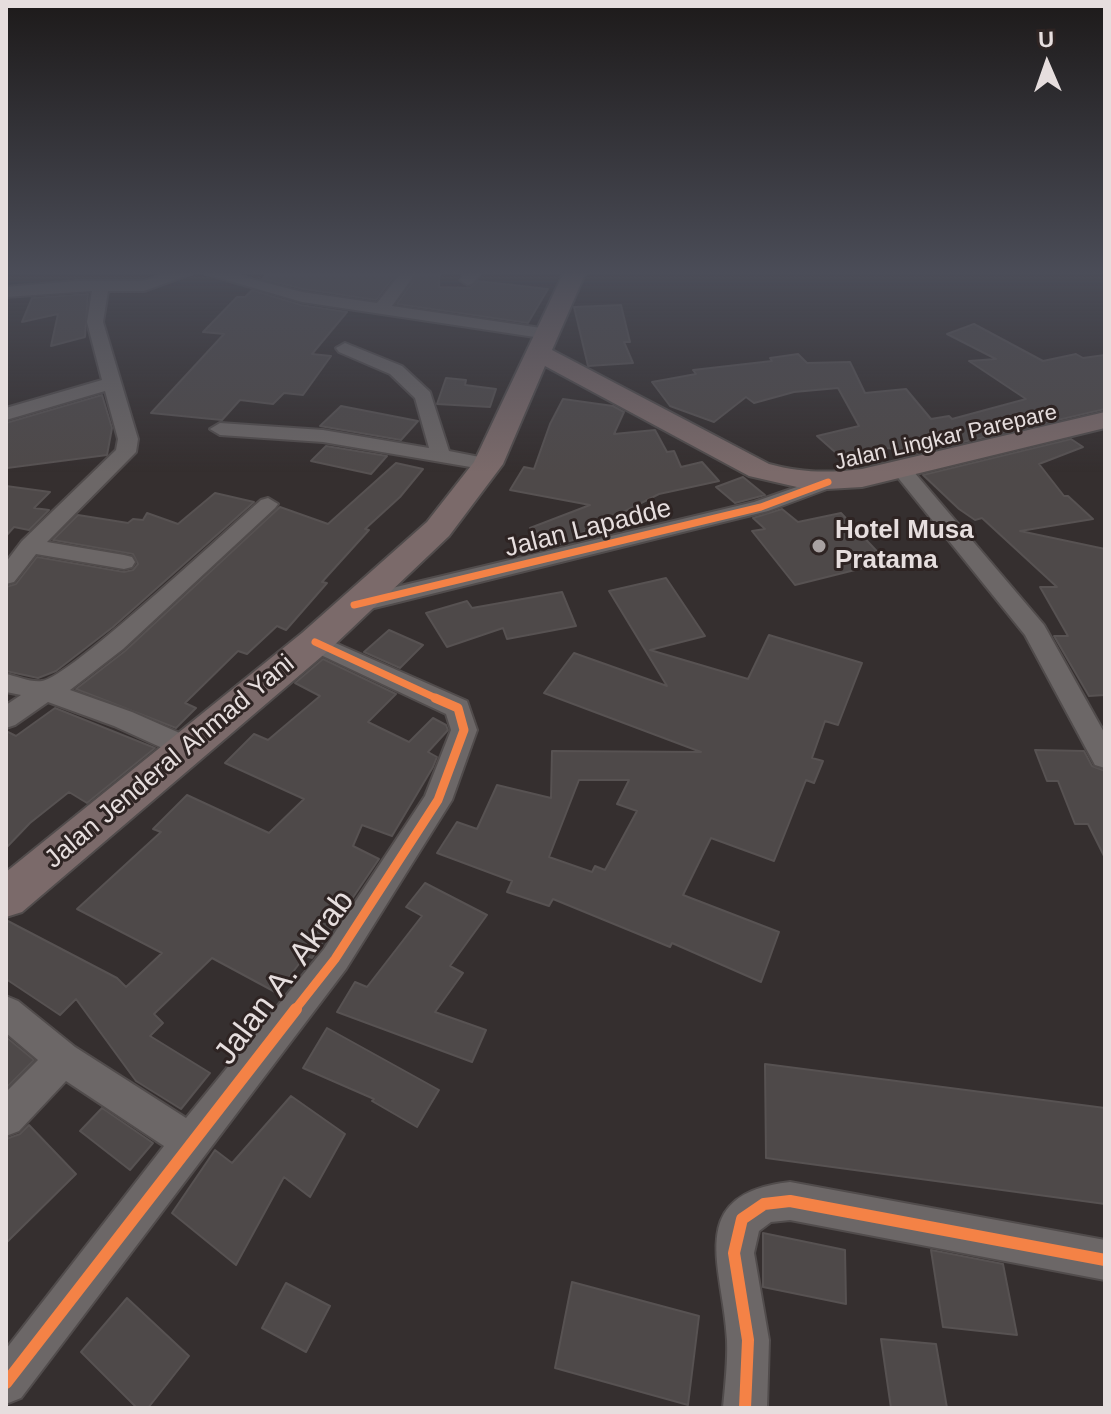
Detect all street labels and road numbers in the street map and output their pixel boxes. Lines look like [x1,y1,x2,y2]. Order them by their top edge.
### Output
street label: Jalan Lingkar Parepare [832,400,1060,476]
street label: Jalan Lapadde [501,493,675,565]
street label: Jalan Jenderal Ahmad Yani [39,648,301,876]
street label: Jalan A. Akrab [207,883,363,1073]

